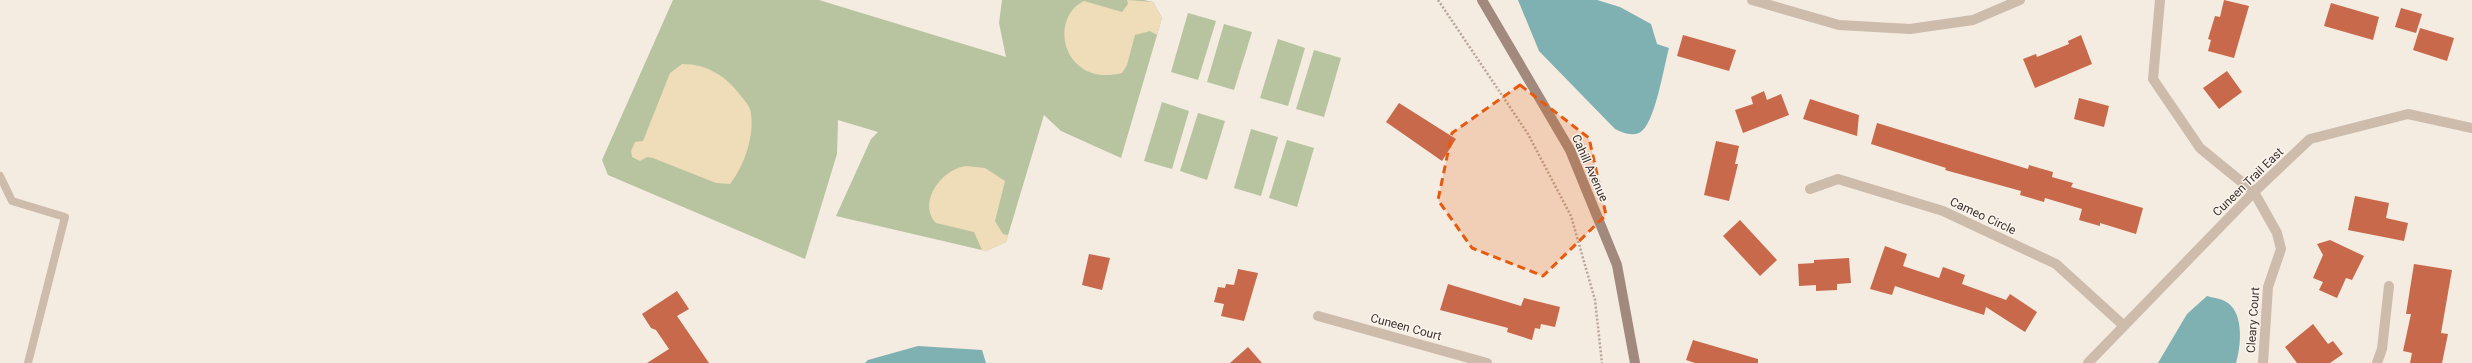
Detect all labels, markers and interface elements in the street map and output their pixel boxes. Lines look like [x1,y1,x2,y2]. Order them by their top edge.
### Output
street label: Cahill Avenue [1569,132,1611,204]
street label: Cuneen Trail East [2210,145,2286,219]
street label: Cameo Circle [1948,195,2018,237]
street label: Cleary Court [2244,287,2262,353]
street label: Cuneen Court [1369,311,1443,343]

